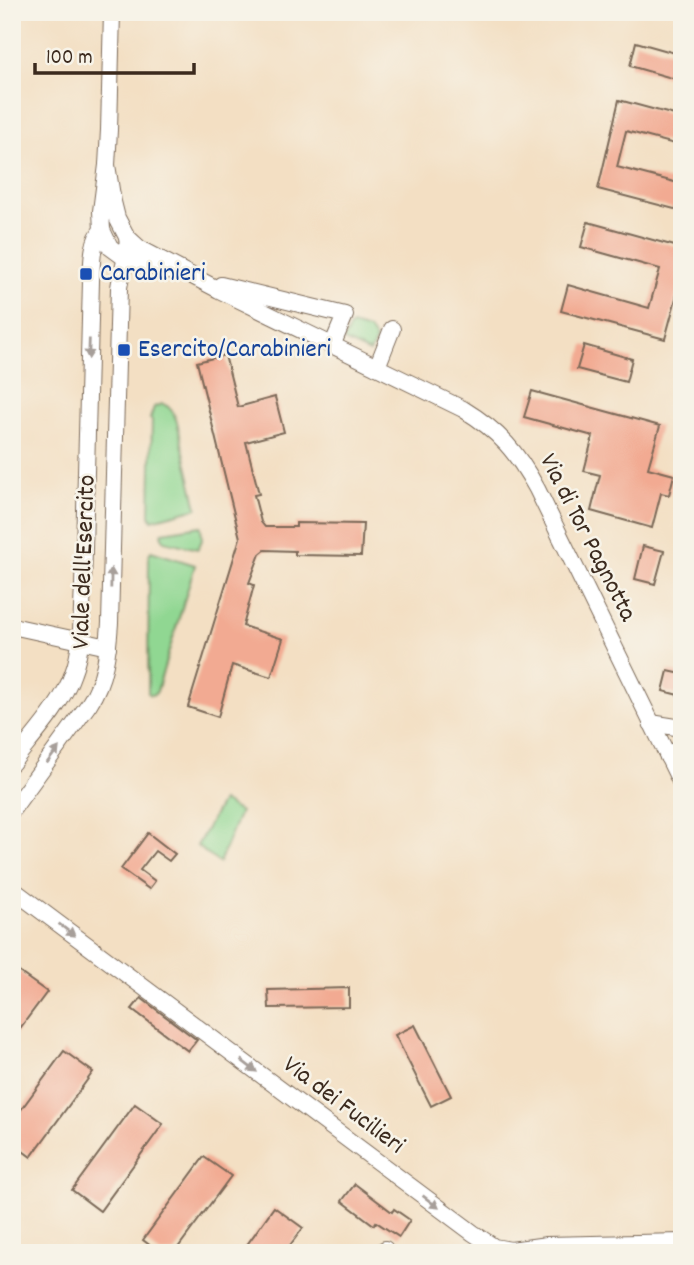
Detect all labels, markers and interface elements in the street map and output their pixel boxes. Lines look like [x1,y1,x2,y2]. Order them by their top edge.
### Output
scale bar [35,32,194,76]
text: 100 m [46,44,93,74]
place label: Carabinieri [100,256,206,293]
marker: Carabinieri [78,266,94,282]
place label: Esercito/Carabinieri [138,332,331,369]
one-way arrow [84,339,95,361]
marker: Esercito/Carabinieri [116,342,132,358]
street label: Via di Tor Pagnotta [529,448,646,629]
street label: Viale dell'Esercito [63,474,107,650]
one-way arrow [105,567,117,589]
one-way arrow [46,746,60,765]
one-way arrow [57,923,76,937]
street label: Via dei Fucilieri [274,1048,412,1164]
one-way arrow [239,1059,257,1074]
one-way arrow [422,1195,440,1209]

